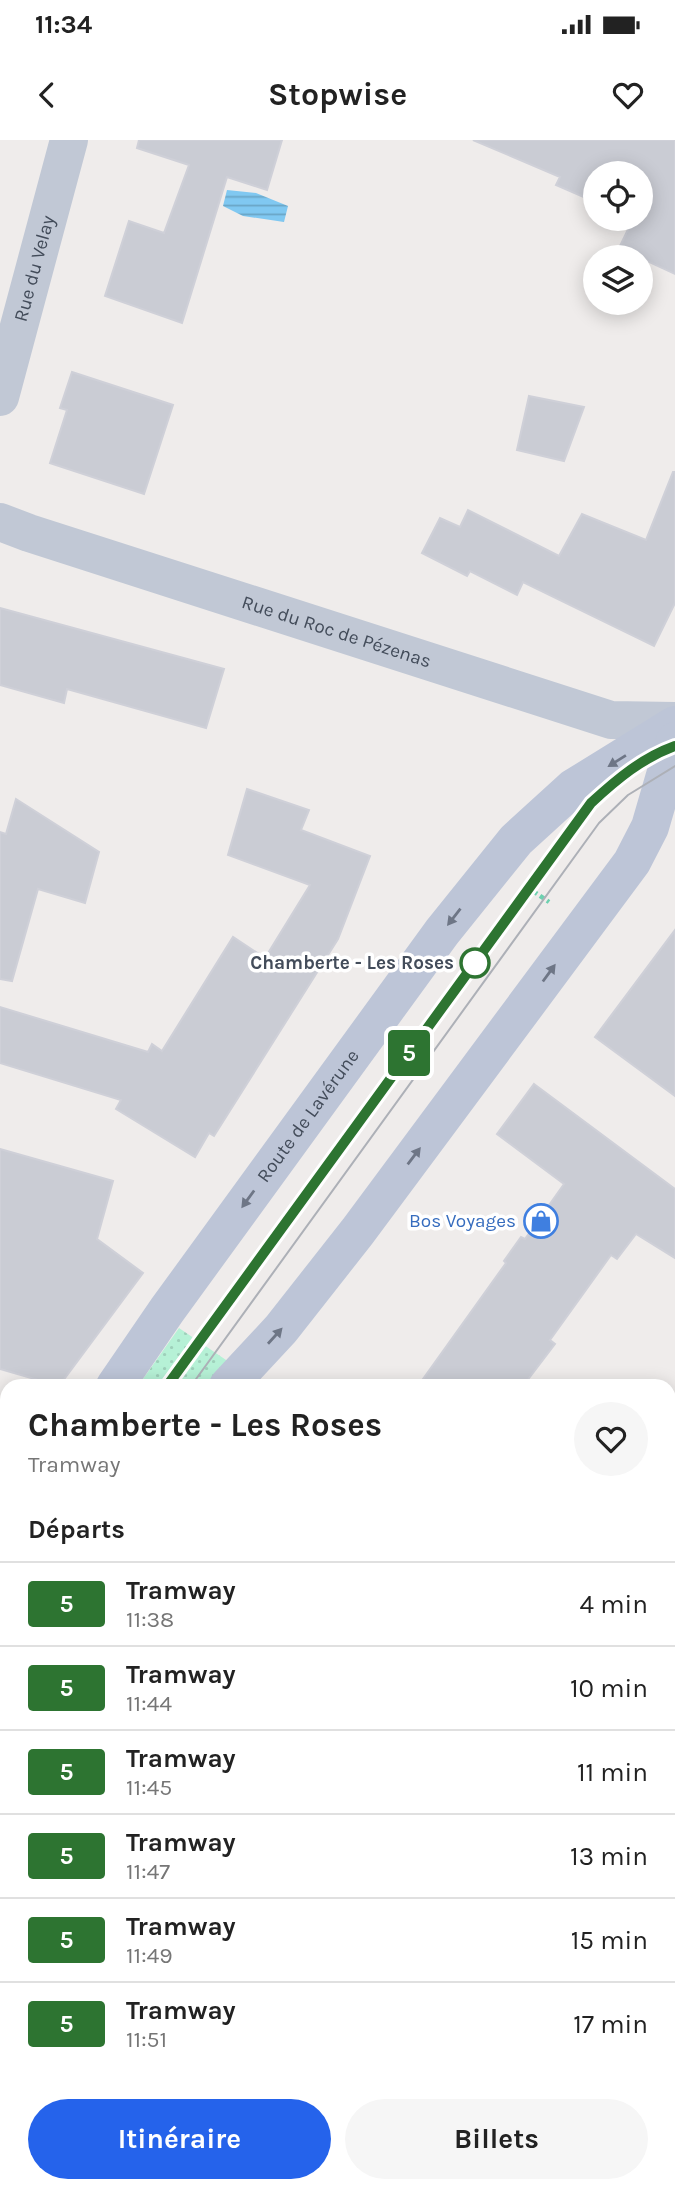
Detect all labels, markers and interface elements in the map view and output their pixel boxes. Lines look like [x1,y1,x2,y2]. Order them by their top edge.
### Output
text: 11:34 [35,9,92,40]
icon: back [28,76,66,114]
text: Stopwise [268,76,407,113]
icon: heart [609,76,647,114]
map controls [583,161,653,315]
button: locate [583,161,653,231]
street label: Rue du Velay [10,213,59,324]
button: layers [583,245,653,315]
street label: Rue du Roc de Pézenas [239,591,434,673]
one-way arrow [607,754,626,767]
one-way arrow [447,907,462,925]
marker: Chamberte - Les Roses [460,948,490,978]
place label: Chamberte - Les Roses [250,952,454,974]
one-way arrow [542,964,556,982]
line badge: 5 [386,1030,432,1076]
text: 5 [402,1039,416,1067]
street label: Route de Lavérune [253,1045,364,1187]
one-way arrow [407,1147,421,1165]
one-way arrow [241,1190,255,1209]
shop icon: Bos Voyages [522,1202,560,1240]
place label: Bos Voyages [409,1210,516,1232]
one-way arrow [266,1328,282,1345]
button: heart [574,1402,648,1476]
text: Chamberte - Les Roses [28,1406,382,1444]
text: Tramway [28,1451,120,1478]
text: Départs [28,1514,125,1545]
text: Tramway [126,1575,236,1606]
text: 4 min [580,1589,648,1620]
text: 5 [60,1590,73,1618]
text: 11:38 [126,1606,174,1633]
text: Tramway [126,1659,236,1690]
text: 10 min [570,1673,648,1704]
text: 5 [60,1674,73,1702]
text: 11:44 [126,1690,172,1717]
text: Tramway [126,1743,236,1774]
text: 11 min [577,1757,648,1788]
text: 5 [60,1758,73,1786]
text: 11:45 [126,1774,172,1801]
text: Tramway [126,1827,236,1858]
text: 13 min [570,1841,648,1872]
text: 5 [60,1842,73,1870]
text: 11:47 [126,1858,170,1885]
text: Tramway [126,1911,236,1942]
text: 15 min [571,1925,648,1956]
text: 5 [60,1926,73,1954]
text: 11:49 [126,1942,173,1969]
text: Tramway [126,1995,236,2026]
text: 17 min [573,2009,648,2040]
text: 5 [60,2010,73,2038]
text: 11:51 [126,2026,167,2053]
button: Itinéraire [28,2099,331,2179]
button: Billets [345,2099,648,2179]

